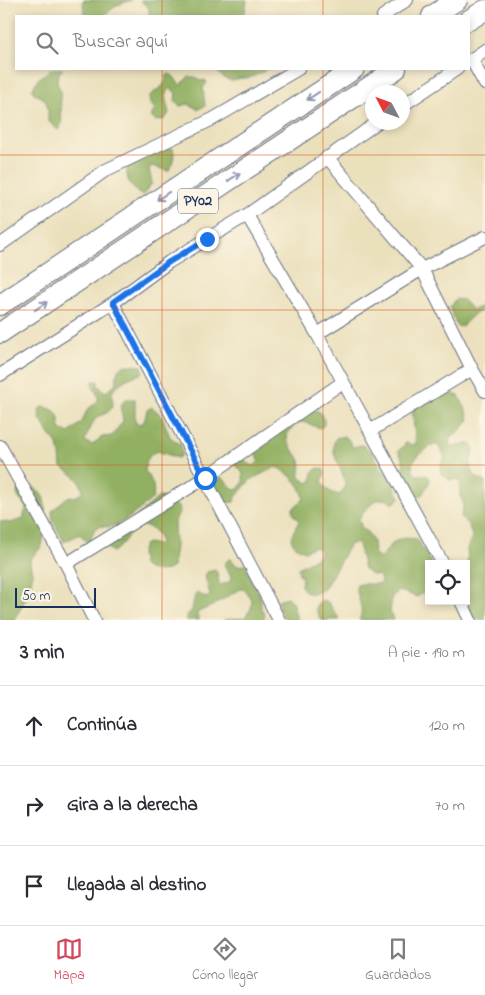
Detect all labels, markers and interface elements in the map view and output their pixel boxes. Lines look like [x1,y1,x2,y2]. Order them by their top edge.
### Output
search box [15,15,470,70]
icon: search [33,29,61,57]
text: Buscar aquí [73,29,168,56]
north arrow [365,85,410,130]
one-way arrow [306,91,320,101]
one-way arrow [227,172,241,182]
road number: PY02 [178,188,218,214]
one-way arrow [157,191,171,201]
route end [196,228,219,251]
one-way arrow [33,300,47,310]
route start [194,467,217,490]
map controls [425,560,470,605]
button: locate [425,560,470,605]
scale bar [15,585,96,608]
text: 50 m [22,586,50,607]
text: 3 min [20,638,64,668]
text: A pie · 190 m [388,641,465,665]
icon: ahead [20,712,48,740]
text: Continúa [67,712,137,739]
text: 120 m [429,714,465,738]
icon: right [20,792,48,820]
text: Gira a la derecha [67,792,198,819]
text: 70 m [435,794,465,818]
icon: arrive [20,872,48,900]
text: Llegada al destino [67,872,206,899]
tab: Mapa [54,935,85,986]
tab: Cómo llegar [192,935,258,986]
tab: Guardados [365,935,431,986]

